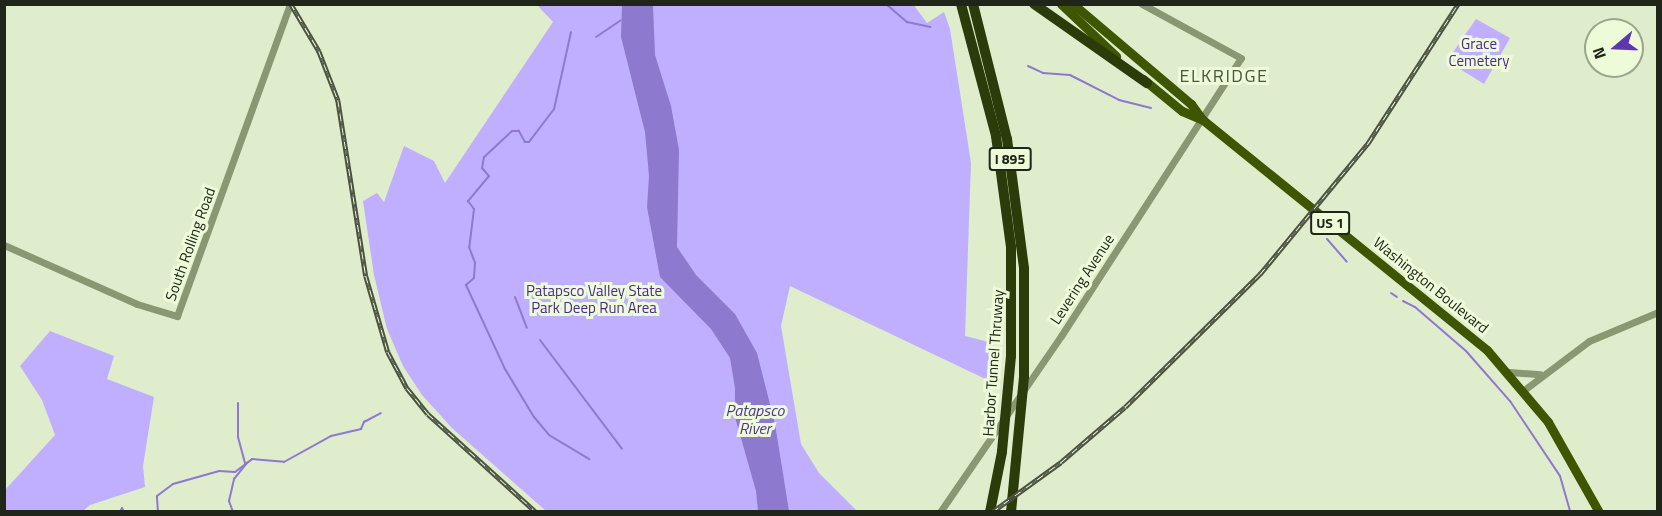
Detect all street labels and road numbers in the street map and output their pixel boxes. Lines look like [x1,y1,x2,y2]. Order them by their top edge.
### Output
road number: I 895 [988,148,1032,170]
street label: South Rolling Road [161,185,219,303]
road number: US 1 [1309,212,1351,234]
street label: Levering Avenue [1046,231,1118,327]
street label: Washington Boulevard [1370,233,1492,337]
street label: Harbor Tunnel Thruway [979,289,1007,437]

